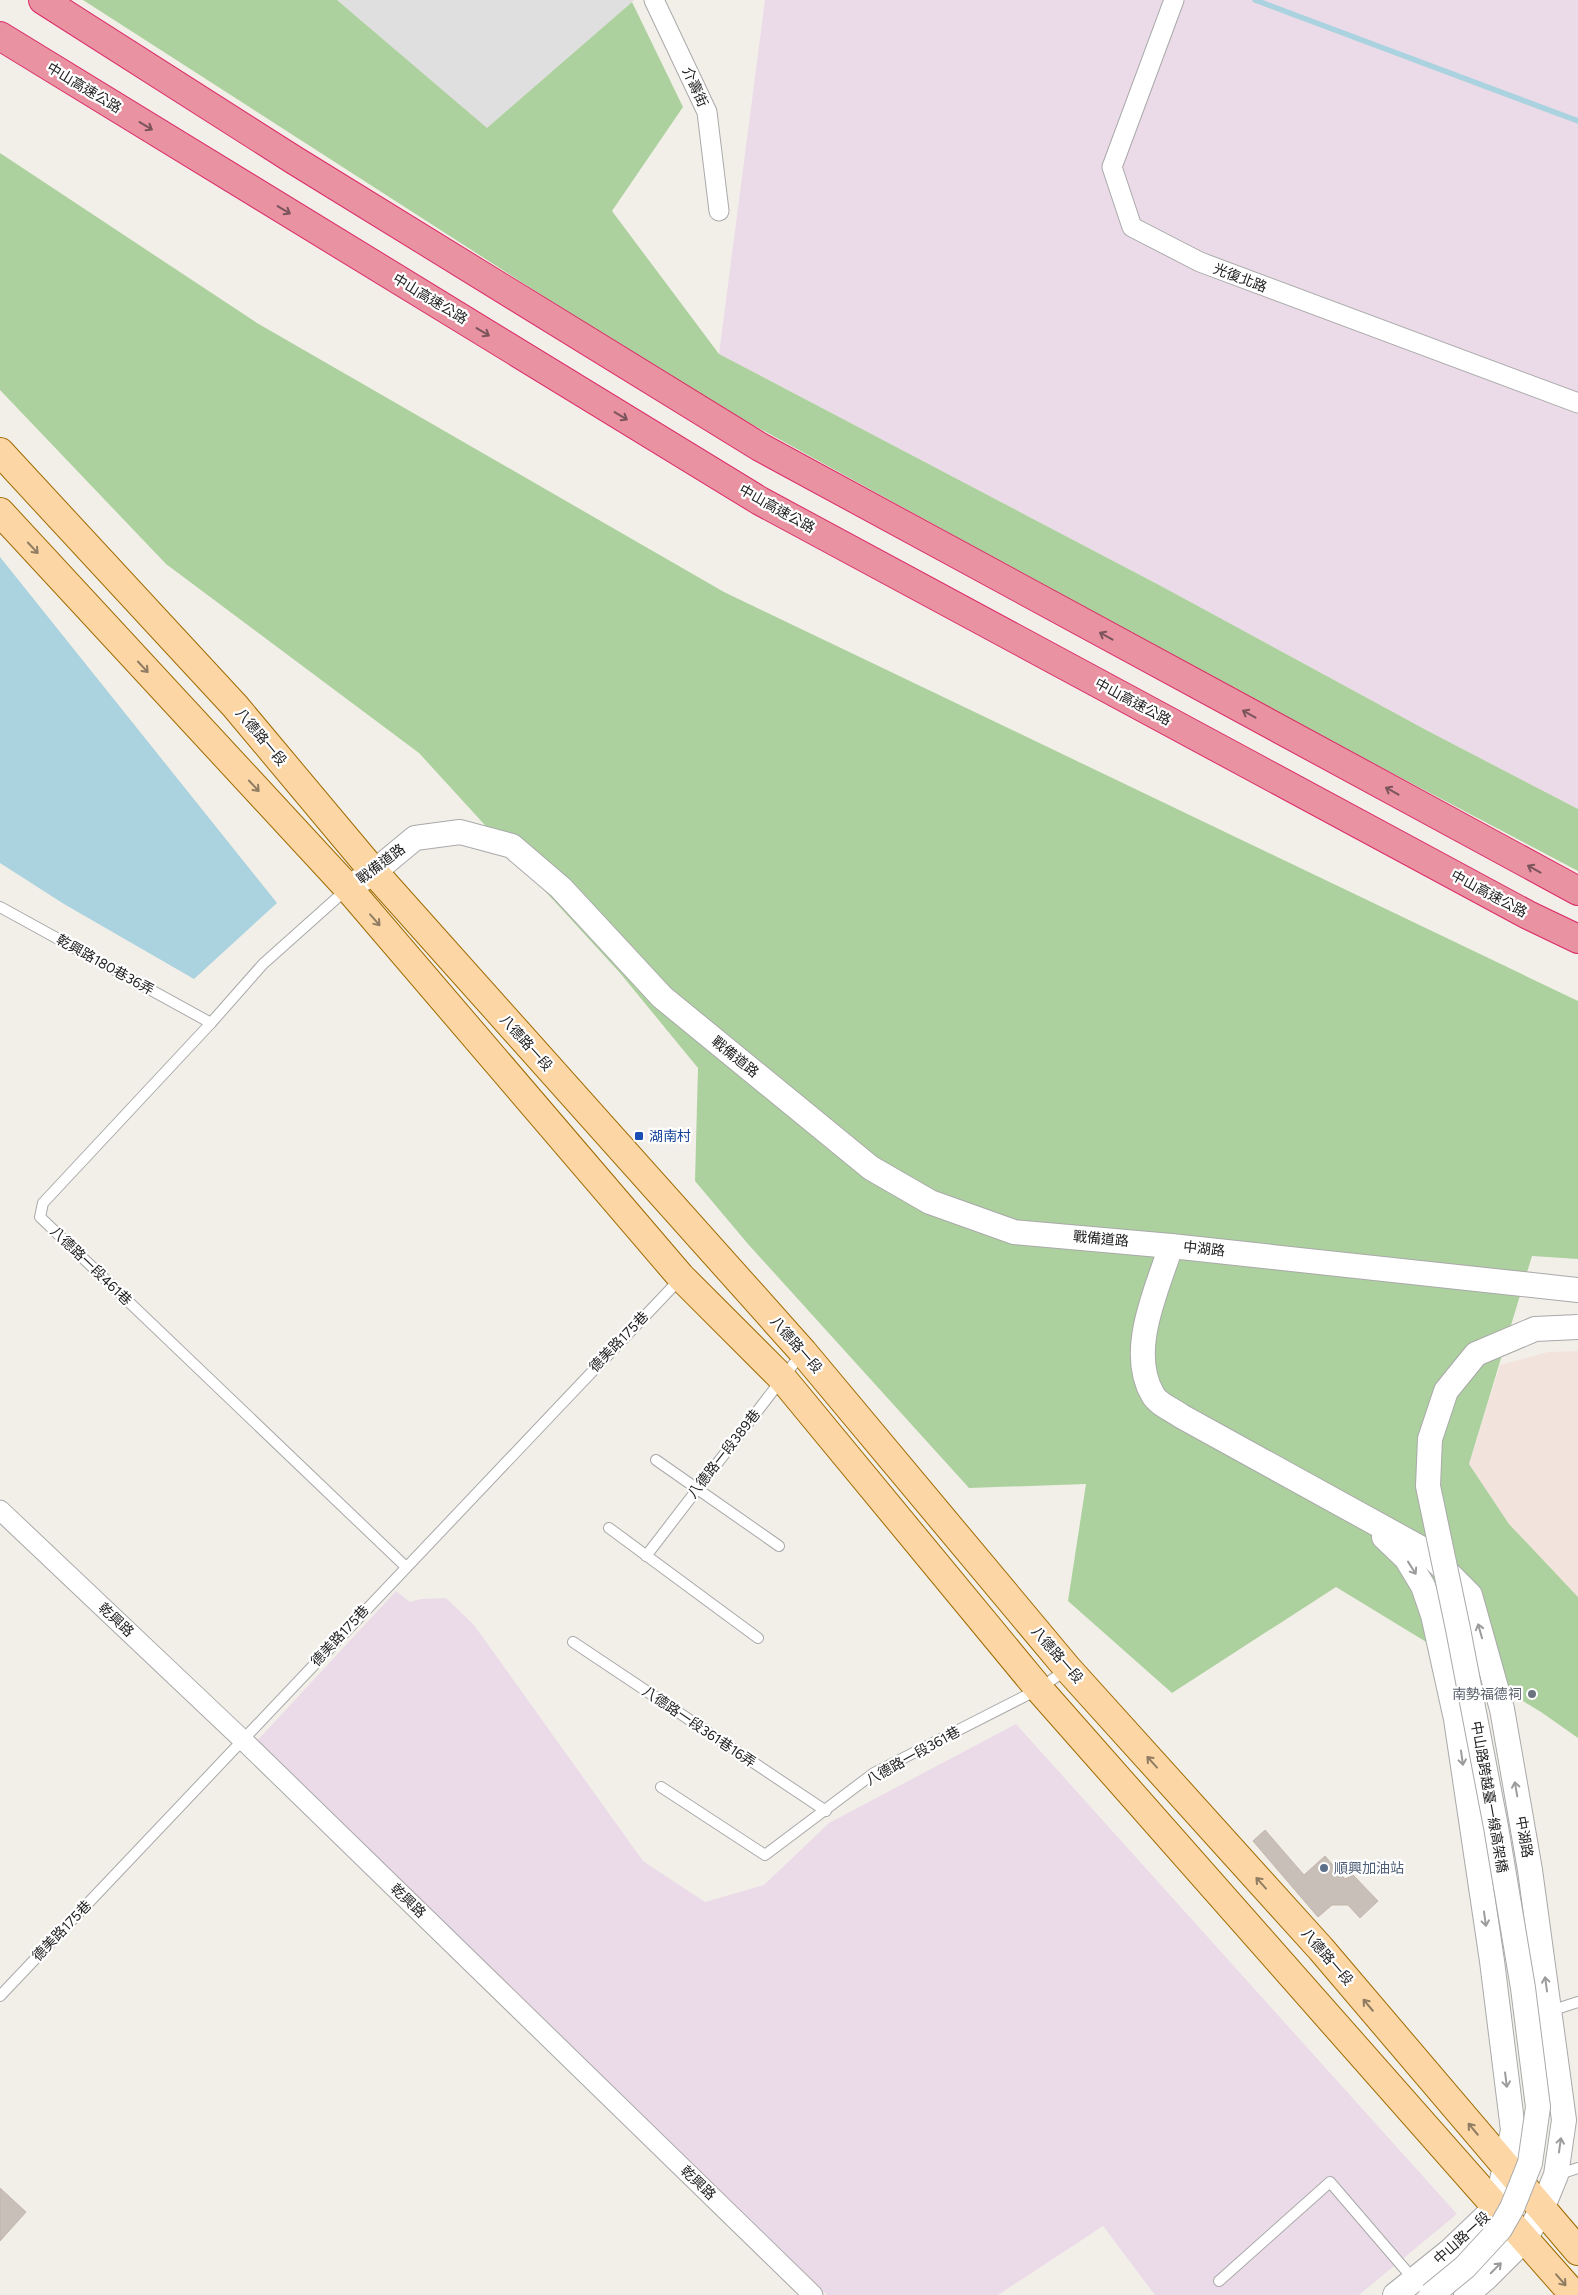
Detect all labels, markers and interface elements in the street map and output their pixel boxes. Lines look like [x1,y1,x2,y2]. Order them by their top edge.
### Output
street label: 中山高速公路 [44,59,124,117]
street label: 介壽街 [679,64,711,110]
one-way arrow [138,121,152,131]
one-way arrow [277,206,291,216]
street label: 光復北路 [1211,260,1269,296]
street label: 中山高速公路 [390,270,470,328]
one-way arrow [475,327,489,337]
one-way arrow [614,412,628,422]
street label: 中山高速公路 [736,481,818,537]
one-way arrow [27,541,39,554]
one-way arrow [1099,631,1114,641]
one-way arrow [138,661,149,674]
street label: 中山高速公路 [1092,675,1174,729]
street label: 八德路一段 [232,705,290,769]
one-way arrow [1242,709,1257,718]
one-way arrow [248,780,260,793]
one-way arrow [1385,786,1399,796]
street label: 戰備道路 [354,840,408,888]
one-way arrow [1527,864,1542,874]
street label: 中山高速公路 [1448,867,1530,921]
one-way arrow [369,913,381,926]
street label: 乾興路180巷36弄 [53,931,157,999]
street label: 八德路一段 [496,1011,556,1075]
street label: 戰備道路 [708,1033,762,1081]
place label: 湖南村 [649,1128,691,1145]
marker: 湖南村 [633,1130,645,1142]
street label: 八德路一段461巷 [47,1223,135,1309]
street label: 戰備道路 [1072,1228,1130,1250]
street label: 中湖路 [1182,1238,1226,1260]
street label: 德美路175巷 [586,1308,652,1376]
street label: 八德路一段 [767,1313,825,1377]
street label: 八德路一段389巷 [684,1406,764,1502]
one-way arrow [1407,1561,1417,1575]
street label: 乾興路 [95,1599,137,1641]
street label: 德美路175巷 [307,1602,373,1670]
street label: 八德路一段 [1028,1623,1086,1687]
one-way arrow [1475,1623,1485,1639]
street label: 八德路一段361巷16弄 [639,1683,759,1771]
place label: 南勢福德祠 [1452,1686,1522,1703]
marker: 南勢福德祠 [1526,1688,1538,1700]
street label: 中山路跨越臺一線高架橋 [1467,1720,1511,1874]
street label: 八德路一段361巷 [863,1723,963,1789]
one-way arrow [1457,1750,1467,1766]
one-way arrow [1146,1756,1158,1769]
one-way arrow [1510,1782,1520,1798]
street label: 中湖路 [1512,1815,1536,1859]
place label: 順興加油站 [1334,1860,1404,1877]
marker: 順興加油站 [1318,1862,1330,1874]
one-way arrow [1255,1877,1267,1890]
street label: 乾興路 [387,1880,429,1922]
street label: 德美路175巷 [29,1897,95,1965]
one-way arrow [1481,1910,1491,1926]
street label: 八德路一段 [1298,1925,1356,1989]
one-way arrow [1541,1977,1551,1993]
one-way arrow [1362,1999,1374,2012]
one-way arrow [1501,2072,1511,2088]
one-way arrow [1468,2123,1479,2136]
one-way arrow [1556,2138,1566,2154]
street label: 乾興路 [677,2162,719,2204]
street label: 中山路一段 [1430,2208,1494,2268]
one-way arrow [1490,2262,1502,2274]
one-way arrow [1555,2273,1566,2286]

